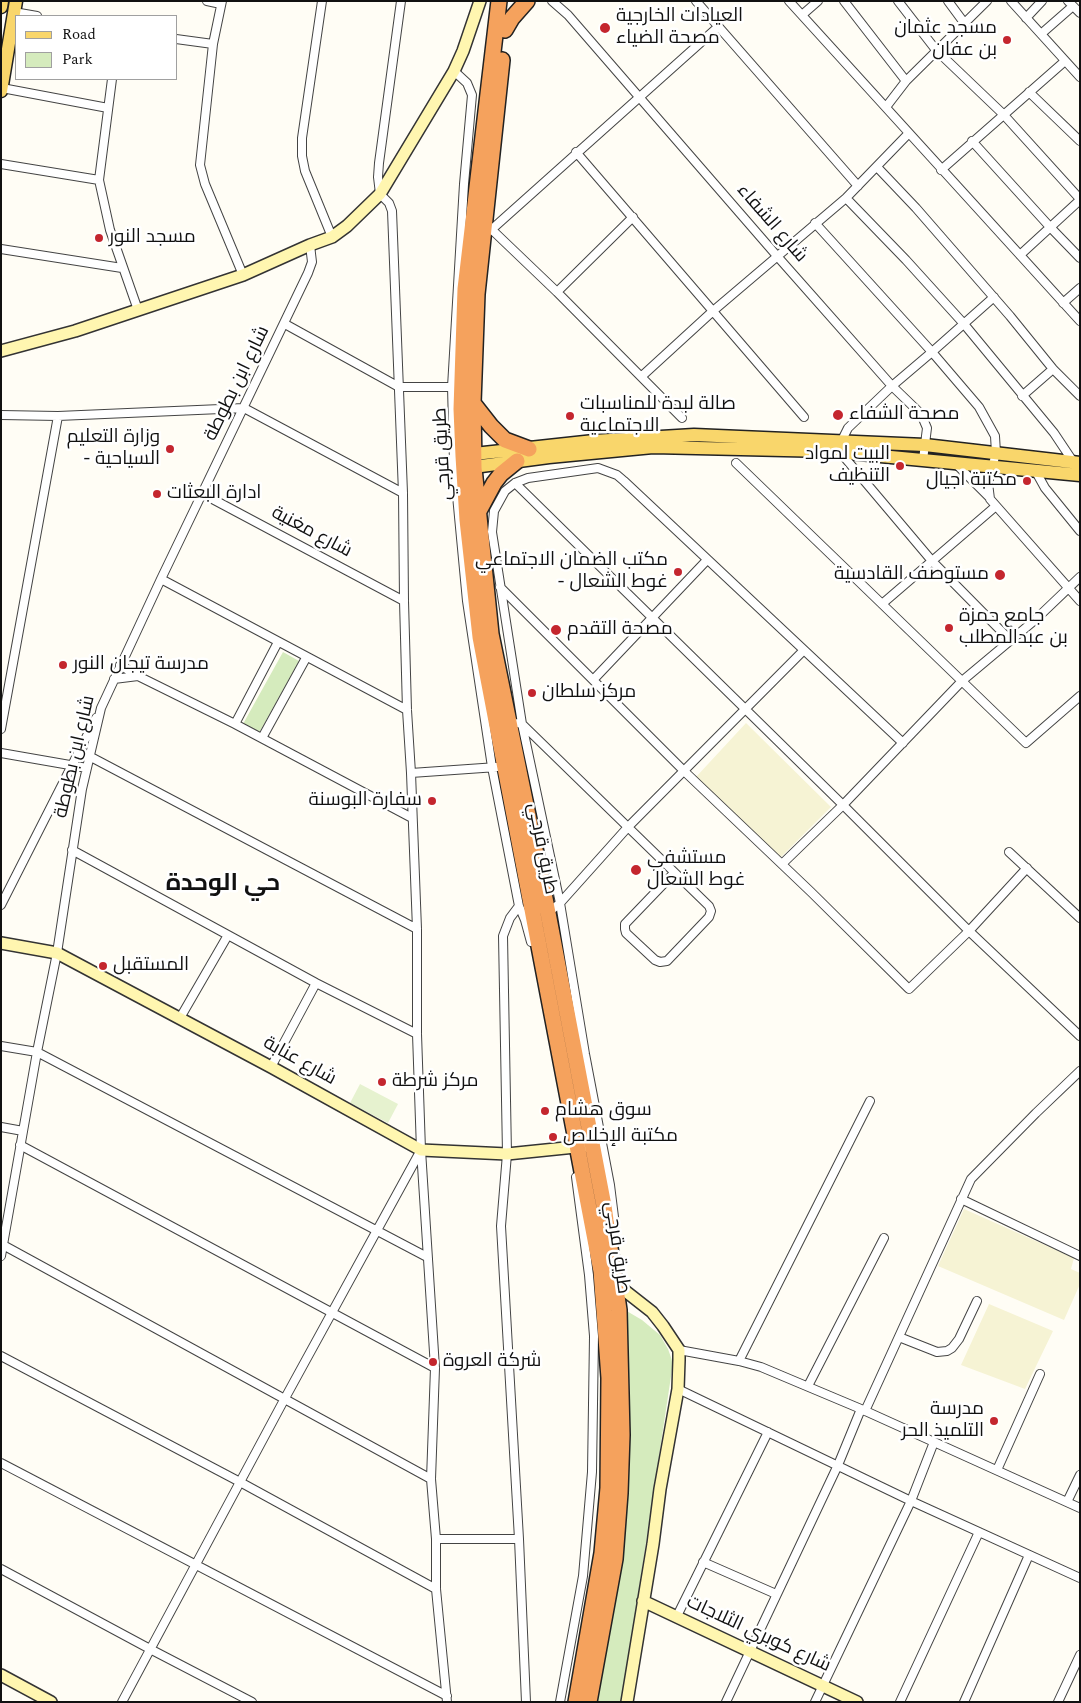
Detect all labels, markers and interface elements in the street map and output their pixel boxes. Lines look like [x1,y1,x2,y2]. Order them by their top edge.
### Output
place label: العيادات الخارجية مصحة الضياء [616,6,743,50]
legend [15,15,178,80]
place label: مسجد عثمان بن عفان [894,18,997,62]
marker: العيادات الخارجية مصحة الضياء [598,21,612,35]
text: Road [62,23,96,46]
marker: مسجد عثمان بن عفان [1001,34,1013,46]
text: Park [62,48,93,71]
street label: شارع الشفاء [731,180,811,268]
place label: مسجد النور [109,227,196,249]
marker: مسجد النور [93,232,105,244]
street label: شارع ابن بطوطة [200,323,276,445]
place label: صالة لبدة للمناسبات الاجتماعية [580,394,736,438]
place label: مصحة الشفاء [849,404,959,426]
street label: طريق قرجي [430,407,458,501]
marker: مصحة الشفاء [831,408,845,422]
marker: صالة لبدة للمناسبات الاجتماعية [564,410,576,422]
place label: وزارة التعليم - السياحية [67,427,160,471]
marker: وزارة التعليم - السياحية [164,443,176,455]
place label: البيت لمواد التنظيف [805,444,890,488]
marker: البيت لمواد التنظيف [894,460,906,472]
place label: مكتبة اجيال [926,470,1017,492]
marker: مكتبة اجيال [1021,475,1033,487]
place label: ادارة البعثات [167,483,261,505]
marker: ادارة البعثات [151,488,163,500]
street label: شارع مغنية [267,502,355,564]
place label: مكتب الضمان الاجتماعي - غوط الشعال [475,550,668,594]
place label: مستوصف القادسية [834,564,989,586]
marker: مكتب الضمان الاجتماعي - غوط الشعال [672,566,684,578]
marker: مستوصف القادسية [993,568,1007,582]
place label: جامع حمزة بن عبدالمطلب [959,606,1068,650]
place label: مصحة التقدم [567,619,673,641]
marker: جامع حمزة بن عبدالمطلب [943,622,955,634]
marker: مصحة التقدم [549,623,563,637]
place label: مدرسة تيجان النور [73,654,209,676]
marker: مدرسة تيجان النور [57,659,69,671]
place label: مركز سلطان [542,682,636,704]
marker: مركز سلطان [526,687,538,699]
street label: شارع ابن بطوطة [51,693,101,821]
place label: سفارة البوسنة [309,790,422,812]
marker: سفارة البوسنة [426,795,438,807]
street label: طريق قرجي [521,801,561,897]
place label: مستشفي غوط الشعال [647,848,746,892]
marker: مستشفي غوط الشعال [629,863,643,877]
district label: حي الوحدة [166,871,280,899]
place label: المستقبل [113,955,189,977]
marker: المستقبل [97,960,109,972]
street label: شارع عنابة [258,1033,340,1091]
place label: مركز شرطة [392,1071,478,1093]
marker: مركز شرطة [376,1076,388,1088]
place label: سوق هشام [555,1100,652,1122]
marker: سوق هشام [539,1105,551,1117]
place label: مكتبة الإخلاص [563,1126,678,1148]
marker: مكتبة الإخلاص [547,1131,559,1143]
street label: طريق قرجي [598,1200,634,1296]
place label: شركة العروة [443,1351,541,1373]
marker: شركة العروة [427,1356,439,1368]
place label: مدرسة التلميذ الحر [901,1399,984,1443]
marker: مدرسة التلميذ الحر [988,1415,1000,1427]
street label: شارع كوبري الثلاجات [682,1592,834,1678]

